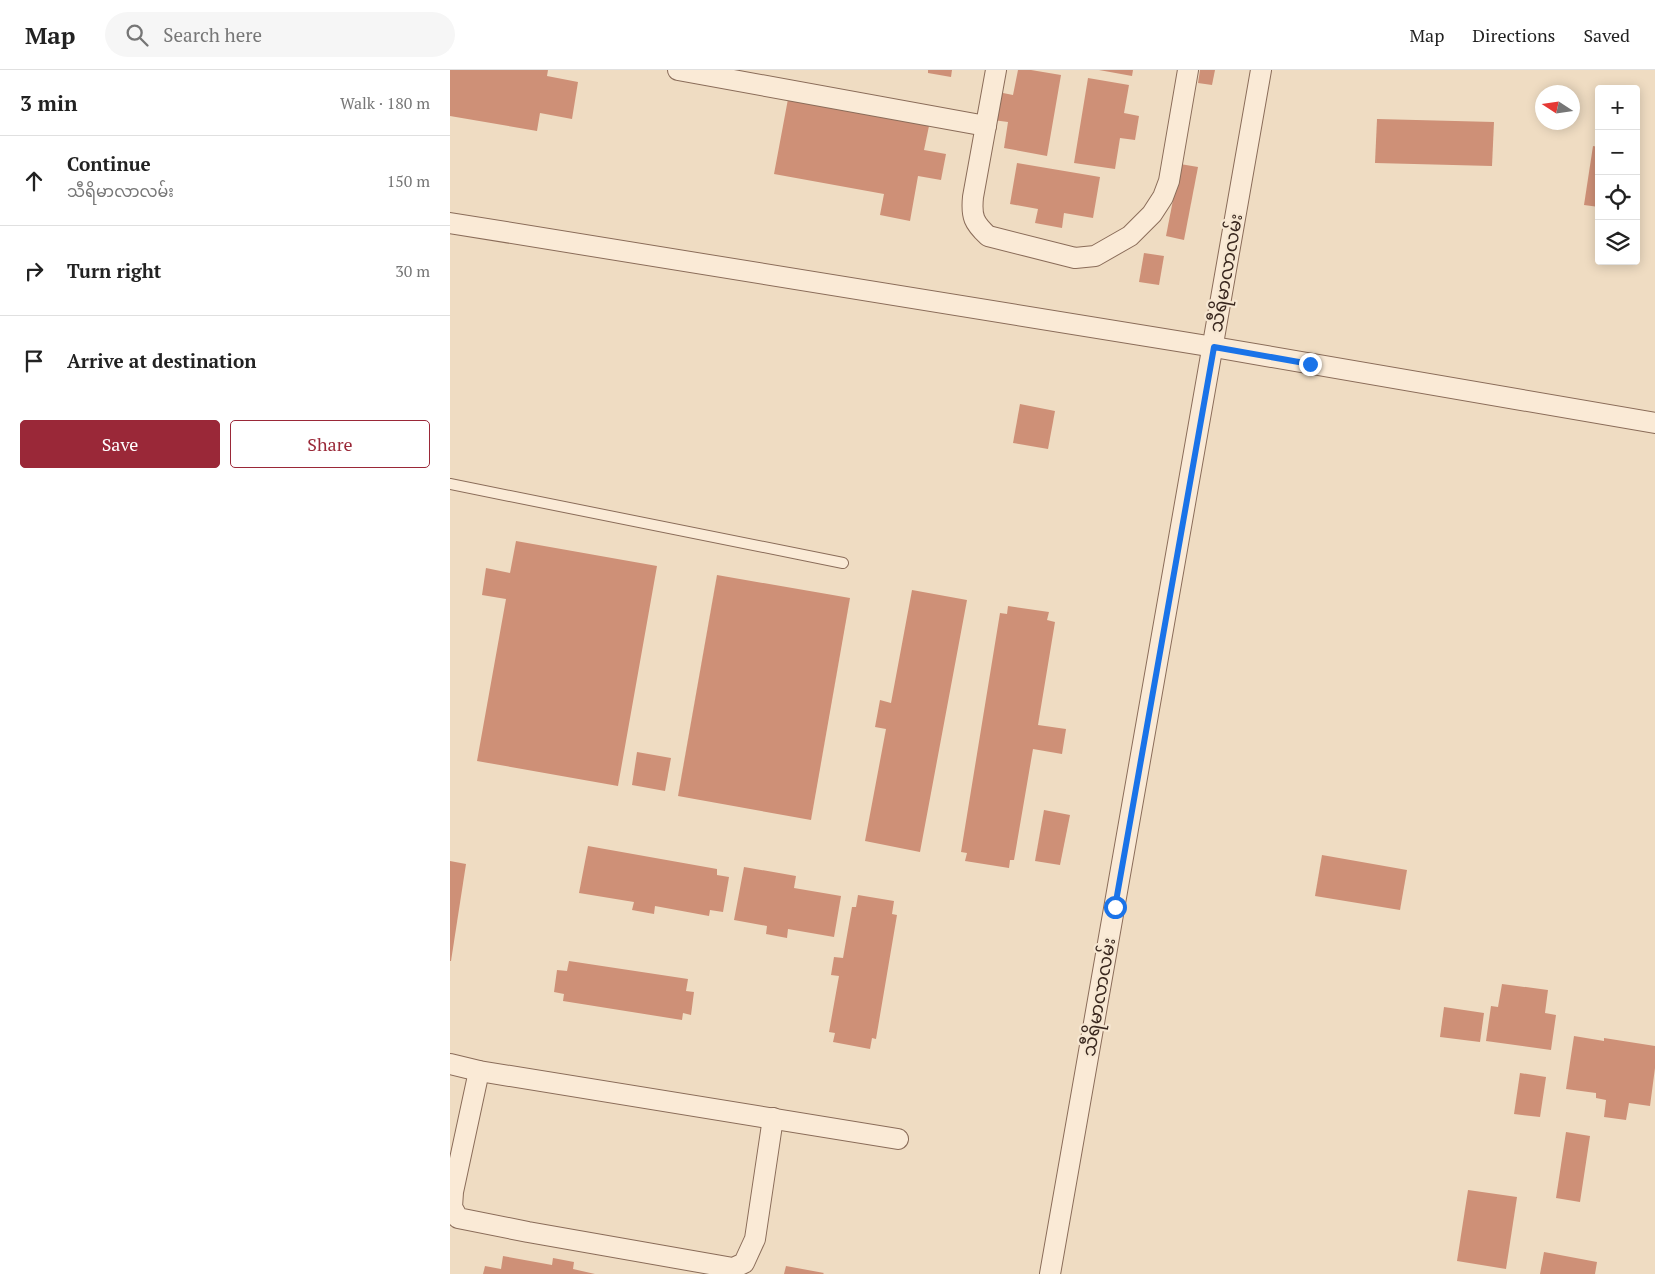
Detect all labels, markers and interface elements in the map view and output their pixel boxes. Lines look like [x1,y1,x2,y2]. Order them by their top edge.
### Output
search box [105,12,455,57]
text: Map [25,19,75,51]
icon: search [123,21,151,49]
text: Search here [163,22,262,47]
text: Map [1409,23,1444,47]
text: Directions [1472,23,1555,47]
text: Saved [1583,23,1630,47]
north arrow [1535,85,1580,130]
map controls [1595,85,1640,265]
button: + [1595,85,1640,130]
text: 3 min [20,89,77,117]
text: Walk · 180 m [340,92,430,114]
button: − [1595,130,1640,175]
text: Continue [67,151,151,176]
icon: ahead [20,167,48,195]
text: 150 m [387,170,430,192]
button: locate [1595,175,1640,220]
text: သီရိမာလာလမ်း [67,180,174,202]
street label: သီရိမာလာလမ်း [1202,211,1251,335]
button: layers [1595,220,1640,265]
icon: right [20,257,48,285]
text: Turn right [67,258,161,283]
text: 30 m [395,260,430,282]
icon: arrive [20,347,48,375]
text: Arrive at destination [67,348,256,373]
route end [1299,353,1322,376]
button: Save [20,420,220,468]
button: Share [230,420,430,468]
route start [1104,896,1127,919]
street label: သီရိမာလာလမ်း [1075,935,1124,1059]

